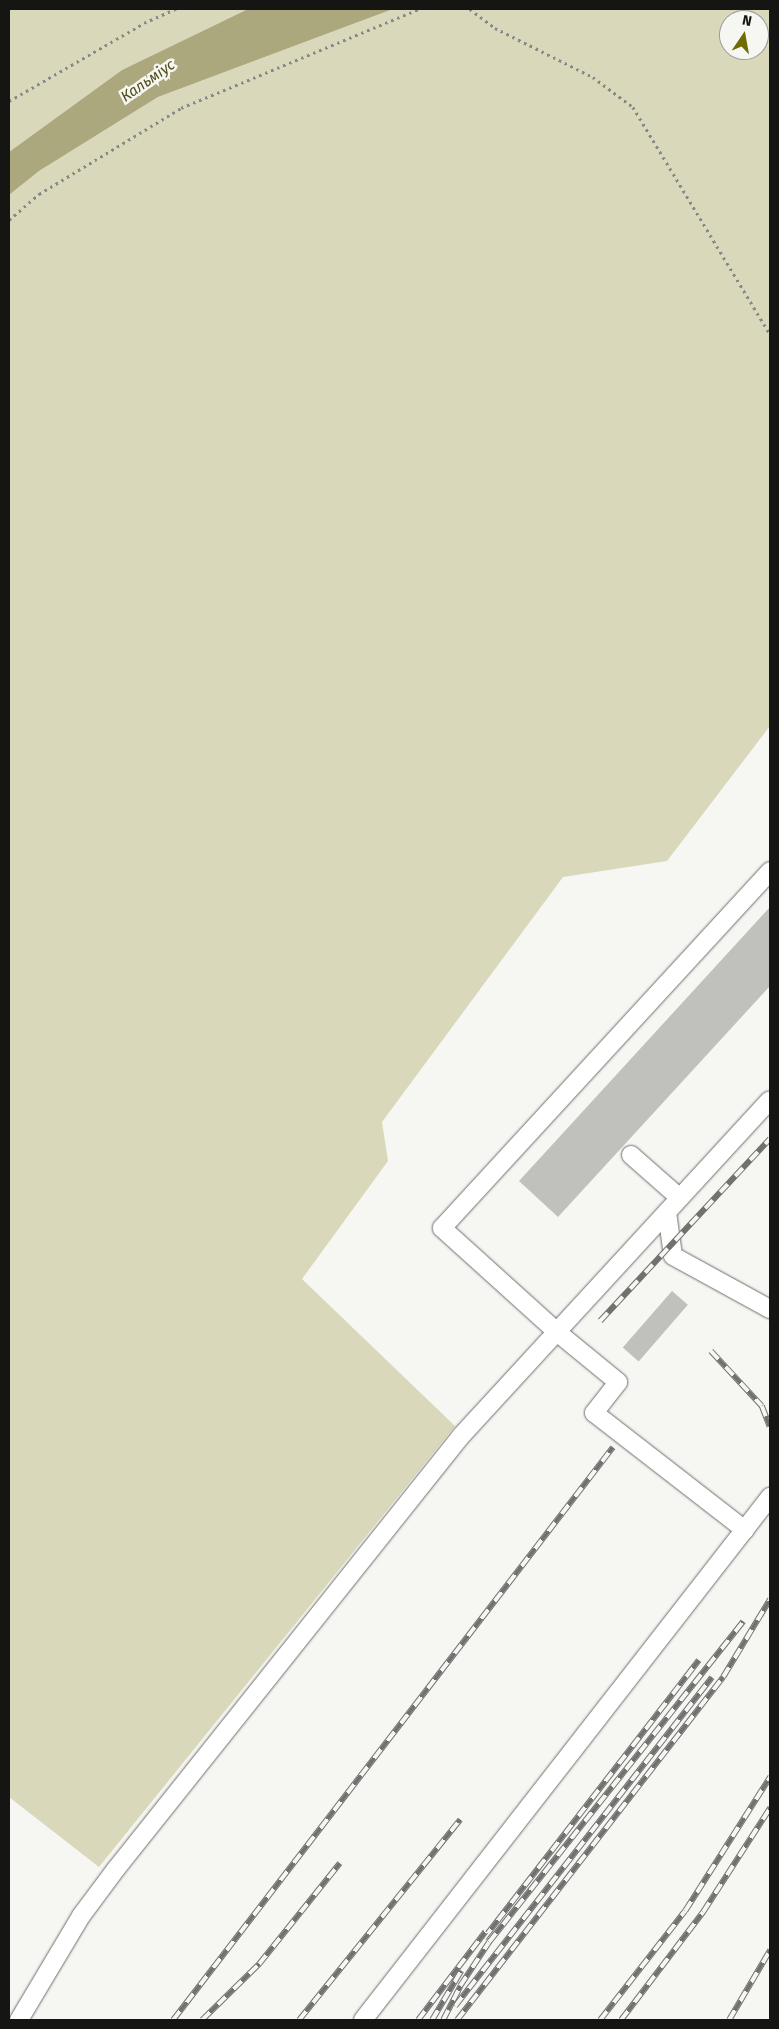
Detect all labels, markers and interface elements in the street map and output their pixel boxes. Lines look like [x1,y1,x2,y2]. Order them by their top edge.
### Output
north arrow [719,10,769,60]
text: N [741,12,753,30]
water label: Кальміус [117,56,179,106]

